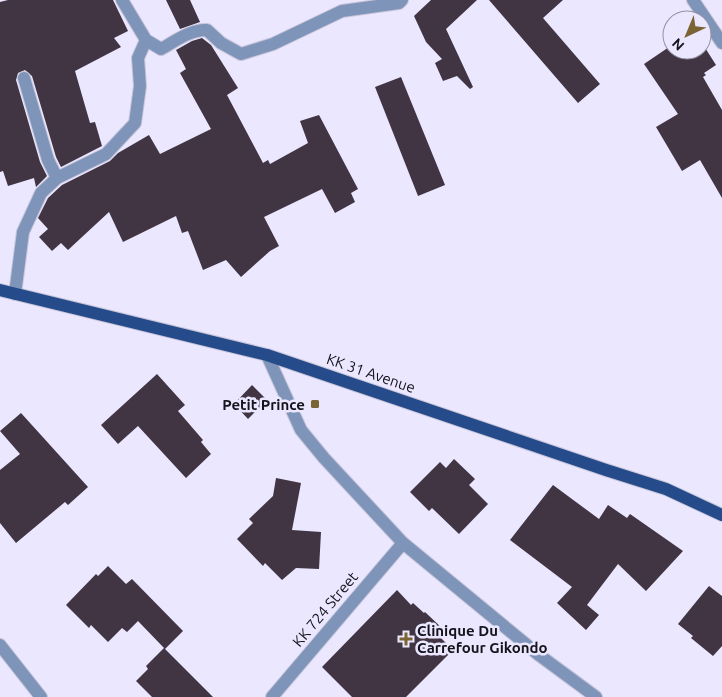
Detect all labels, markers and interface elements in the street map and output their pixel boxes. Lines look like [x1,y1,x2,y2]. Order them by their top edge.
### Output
north arrow [662,10,712,60]
text: N [669,35,687,54]
street label: KK 31 Avenue [324,350,418,396]
place label: Petit Prince [222,396,305,413]
marker: Petit Prince [309,398,321,410]
street label: KK 724 Street [289,568,361,650]
place label: Clinique Du Carrefour Gikondo [417,622,548,656]
marker: Clinique Du Carrefour Gikondo [399,632,413,646]

